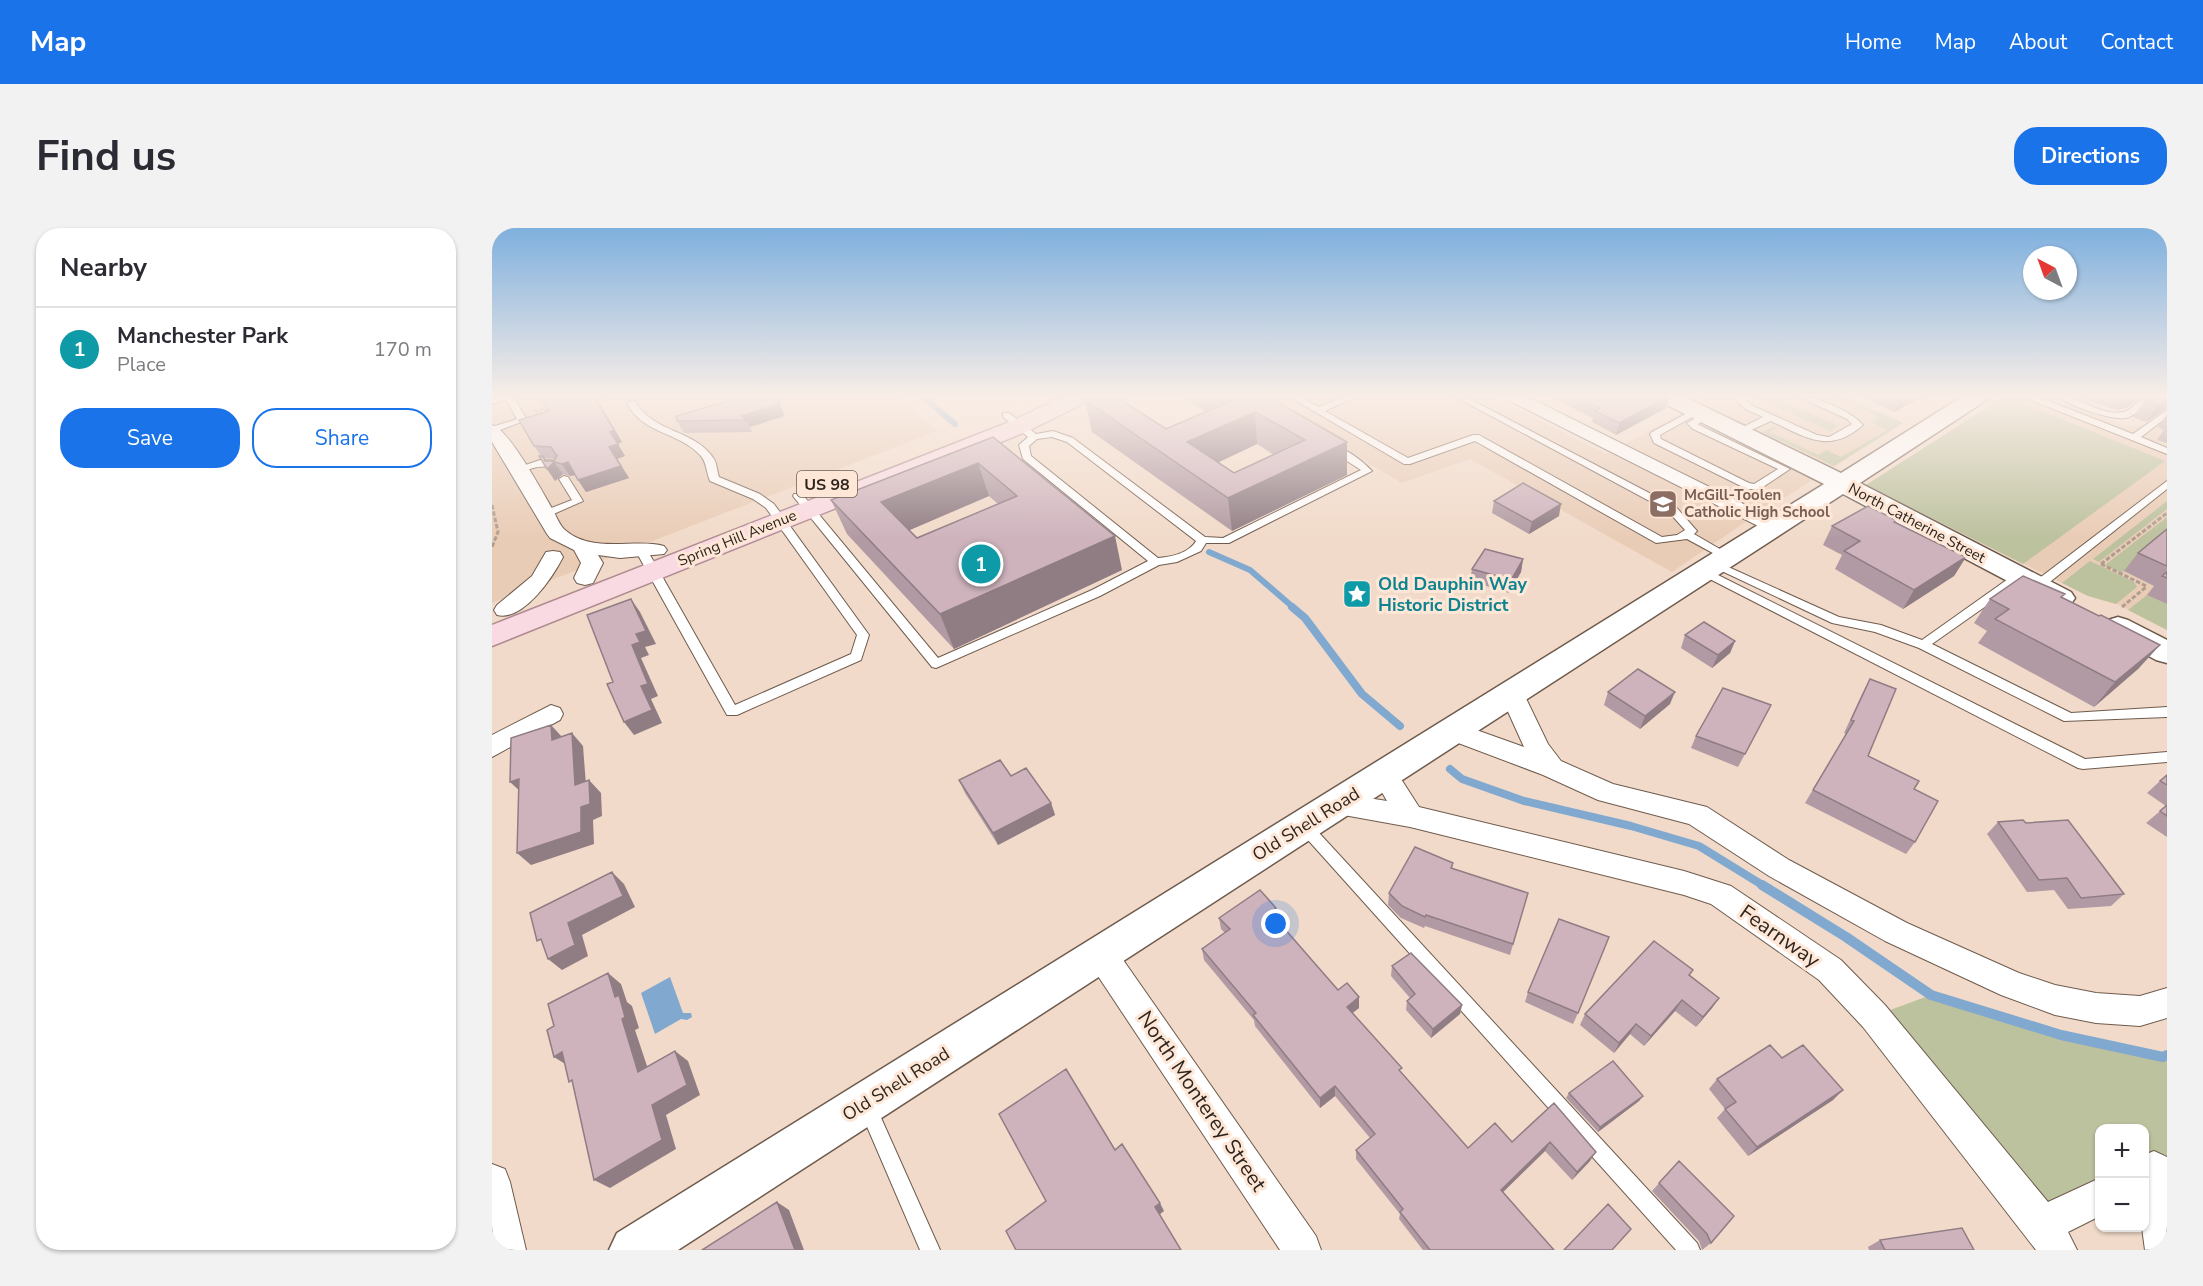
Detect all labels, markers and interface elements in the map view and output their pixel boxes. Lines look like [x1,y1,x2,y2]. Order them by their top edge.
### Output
text: Map [30,23,86,61]
text: Home [1845,28,1902,56]
text: Map [1935,28,1976,56]
text: About [2009,28,2067,56]
text: Contact [2100,28,2173,56]
button: Directions [2014,127,2167,185]
text: Find us [36,128,176,185]
north arrow [2023,246,2077,300]
text: Nearby [60,250,147,285]
text: Manchester Park [117,321,288,351]
text: 1 [74,336,86,363]
text: 170 m [374,336,432,363]
text: Place [117,351,166,378]
button: Save [60,408,240,468]
button: Share [252,408,432,468]
road number: US 98 [797,471,857,497]
street label: North Catherine Street [1845,478,1990,568]
place label: McGill-Toolen Catholic High School [1684,485,1830,522]
school or university icon: McGill-Toolen Catholic High School [1647,488,1679,520]
street label: Spring Hill Avenue [675,505,799,571]
pin: 1 [962,542,1000,586]
place label: Old Dauphin Way Historic District [1378,572,1527,617]
place icon: Old Dauphin Way Historic District [1341,578,1373,610]
street label: Old Shell Road [1248,781,1364,867]
street label: Fearnway [1734,898,1826,974]
your location [1261,909,1290,938]
street label: North Monterey Street [1131,1005,1273,1197]
street label: Old Shell Road [838,1041,954,1127]
map controls [2095,1124,2149,1232]
button: + [2095,1124,2149,1178]
button: − [2095,1178,2149,1232]

